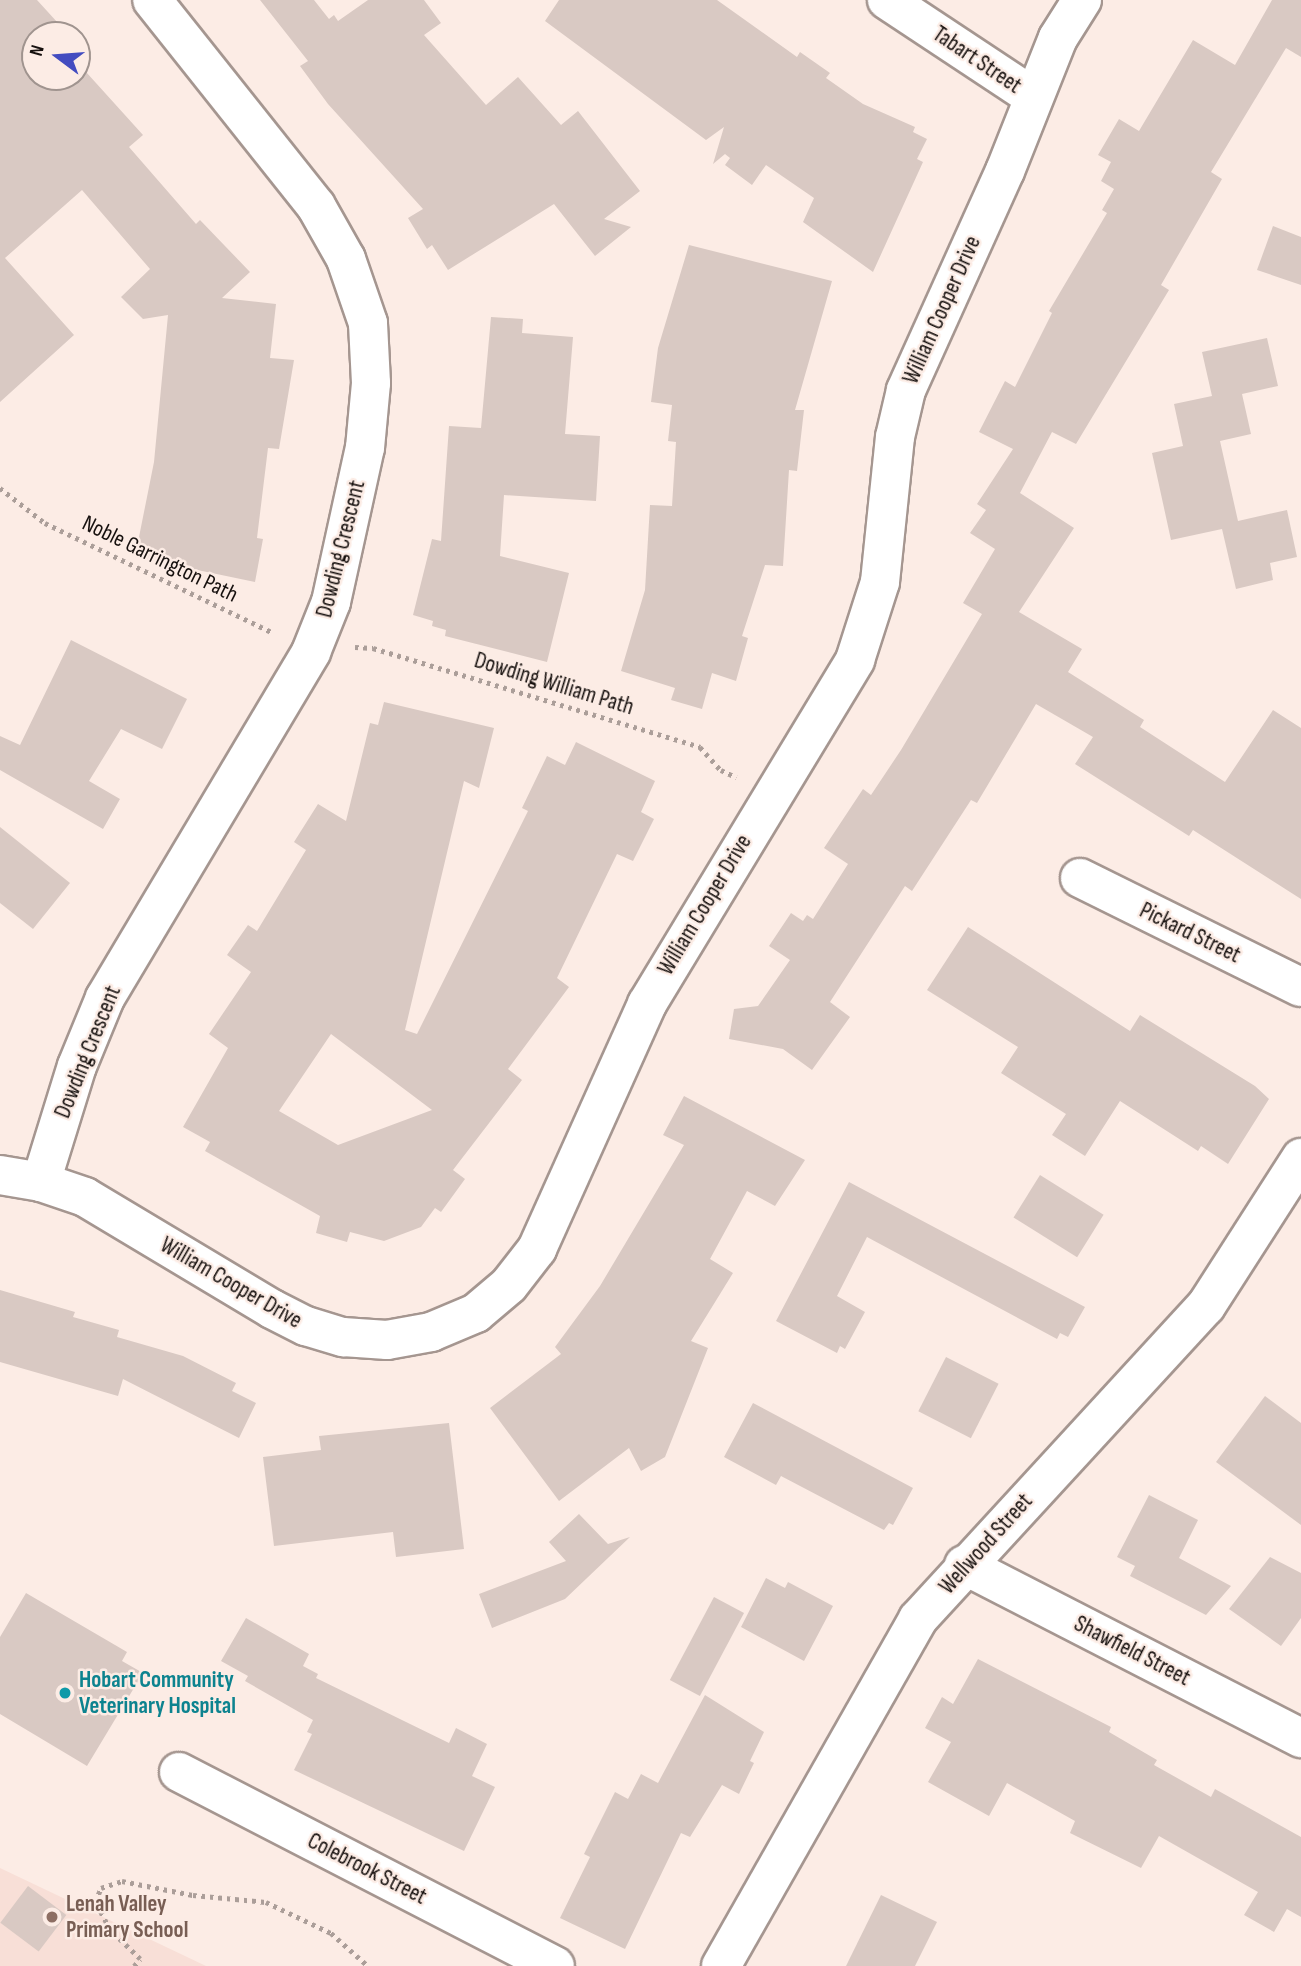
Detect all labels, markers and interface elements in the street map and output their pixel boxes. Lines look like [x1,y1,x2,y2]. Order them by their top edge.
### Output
street label: Tabart Street [927,20,1027,100]
north arrow [21,21,91,91]
text: N [25,43,50,59]
street label: William Cooper Drive [897,232,987,388]
street label: Dowding Crescent [311,478,371,620]
street label: Noble Garrington Path [78,509,242,609]
street label: Dowding William Path [471,647,637,721]
street label: William Cooper Drive [652,830,758,980]
street label: Pickard Street [1135,897,1245,969]
street label: Dowding Crescent [49,982,127,1122]
street label: William Cooper Drive [155,1231,307,1335]
street label: Wellwood Street [934,1488,1038,1600]
street label: Shawfield Street [1069,1610,1195,1692]
place label: Hobart Community Veterinary Hospital [79,1666,236,1720]
marker: Hobart Community Veterinary Hospital [57,1685,73,1701]
street label: Colebrook Street [303,1827,431,1911]
place label: Lenah Valley Primary School [66,1890,188,1944]
marker: Lenah Valley Primary School [44,1909,60,1925]

